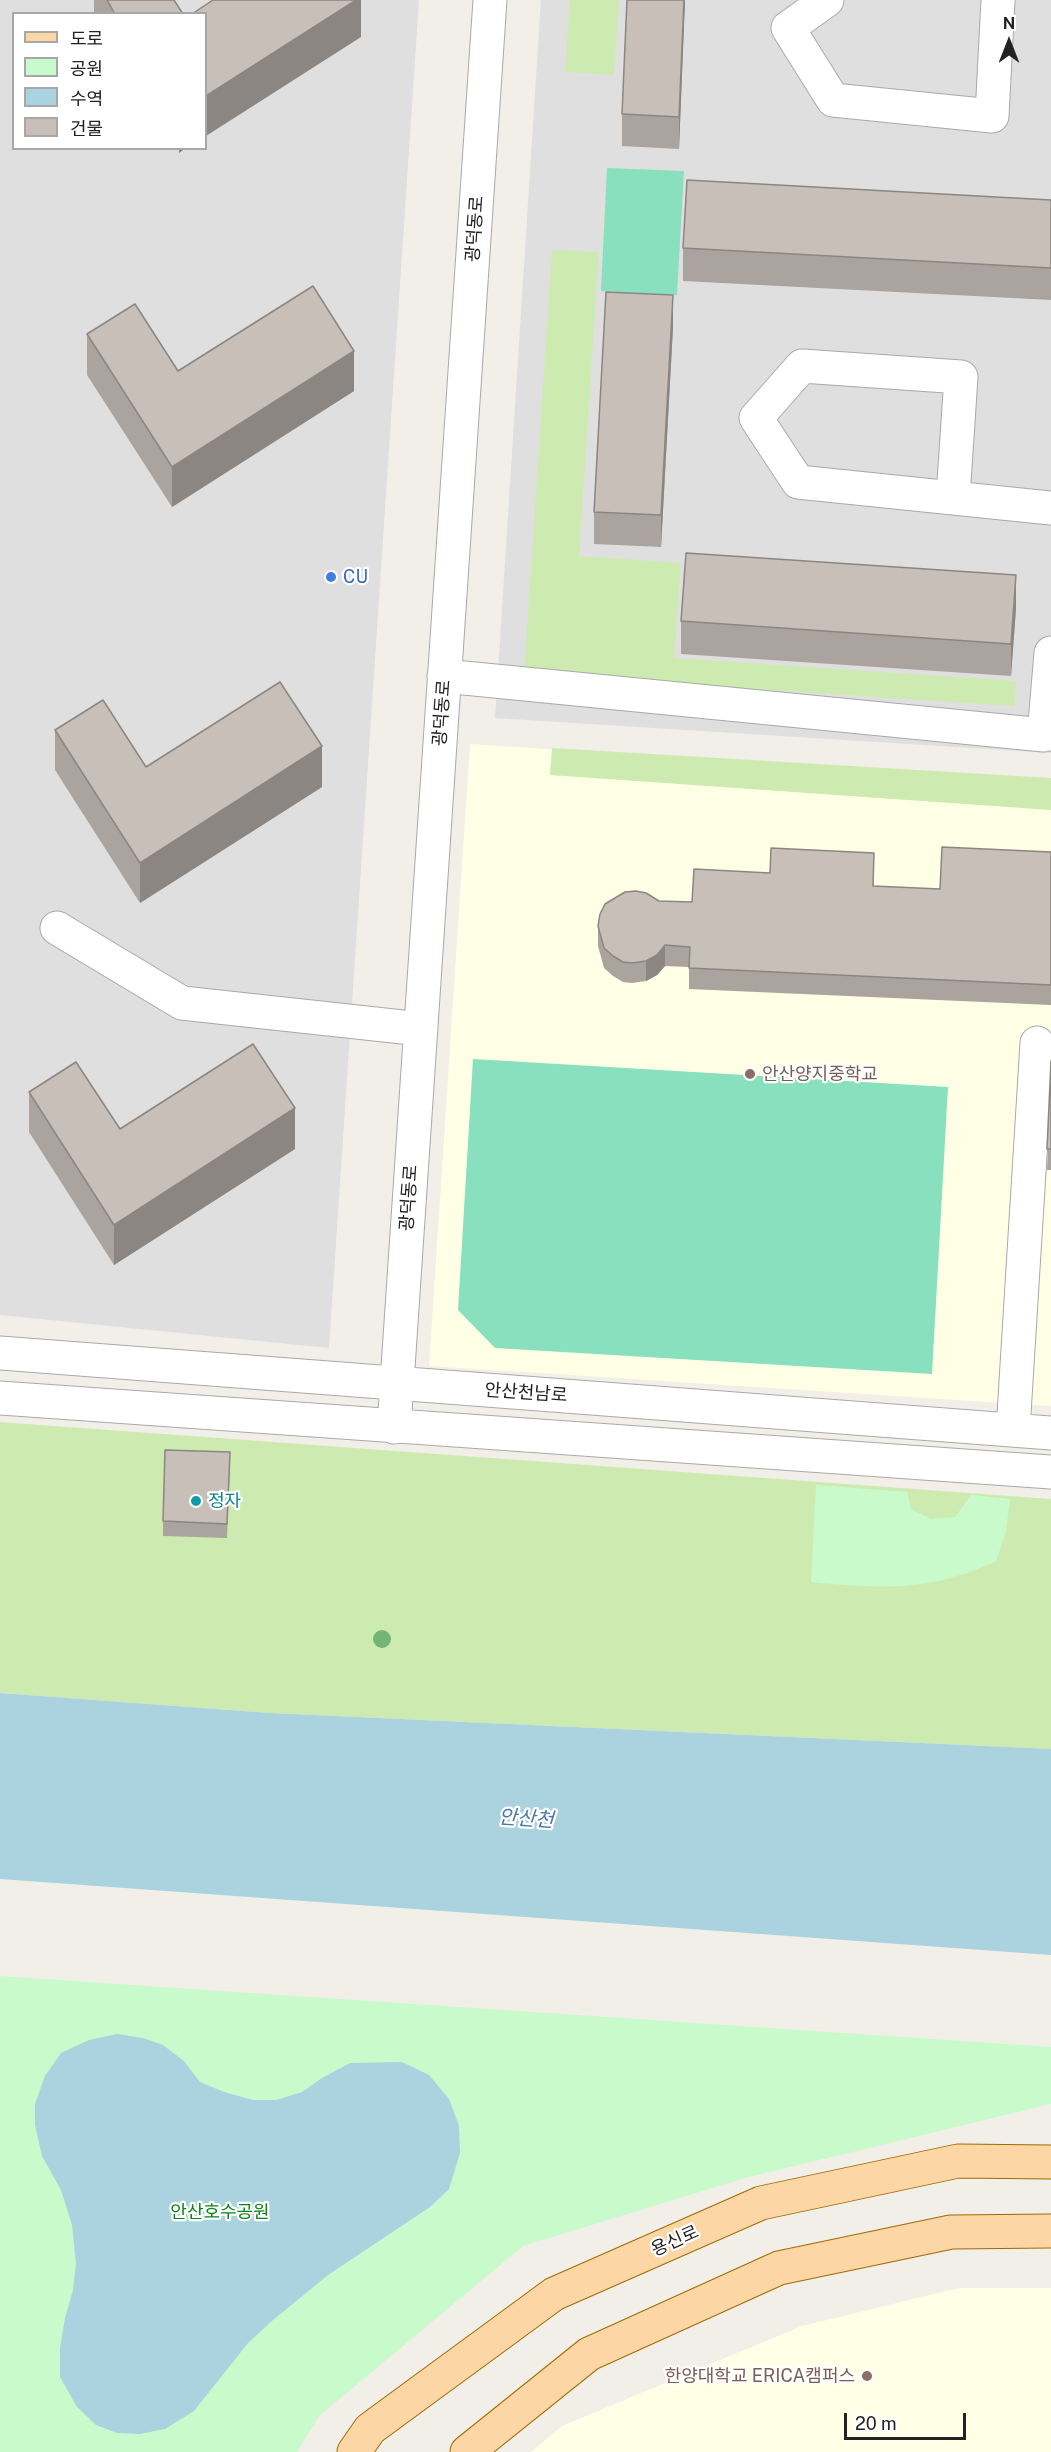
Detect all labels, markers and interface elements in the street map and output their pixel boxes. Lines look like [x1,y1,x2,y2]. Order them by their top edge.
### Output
legend [12,12,207,150]
north arrow [979,12,1039,72]
text: N [1003,14,1015,33]
text: 도로 [70,28,103,49]
text: 공원 [70,58,103,79]
text: 수역 [70,88,103,109]
text: 건물 [70,118,103,139]
street label: 광덕동로 [462,195,488,263]
place label: CU [343,566,368,588]
marker: CU [324,570,338,584]
street label: 광덕동로 [429,679,455,747]
place label: 안산양지중학교 [762,1063,878,1085]
marker: 안산양지중학교 [743,1067,757,1081]
street label: 광덕동로 [396,1164,422,1232]
street label: 안산천남로 [484,1379,568,1407]
place label: 정자 [208,1490,241,1512]
marker: 정자 [189,1494,203,1508]
water label: 안산천 [498,1805,554,1833]
park label: 안산호수공원 [170,2201,270,2223]
street label: 용신로 [648,2221,702,2261]
place label: 한양대학교 ERICA캠퍼스 [665,2365,855,2387]
marker: 한양대학교 ERICA캠퍼스 [860,2369,874,2383]
scale bar [847,2401,968,2439]
text: 20 m [855,2413,897,2434]

